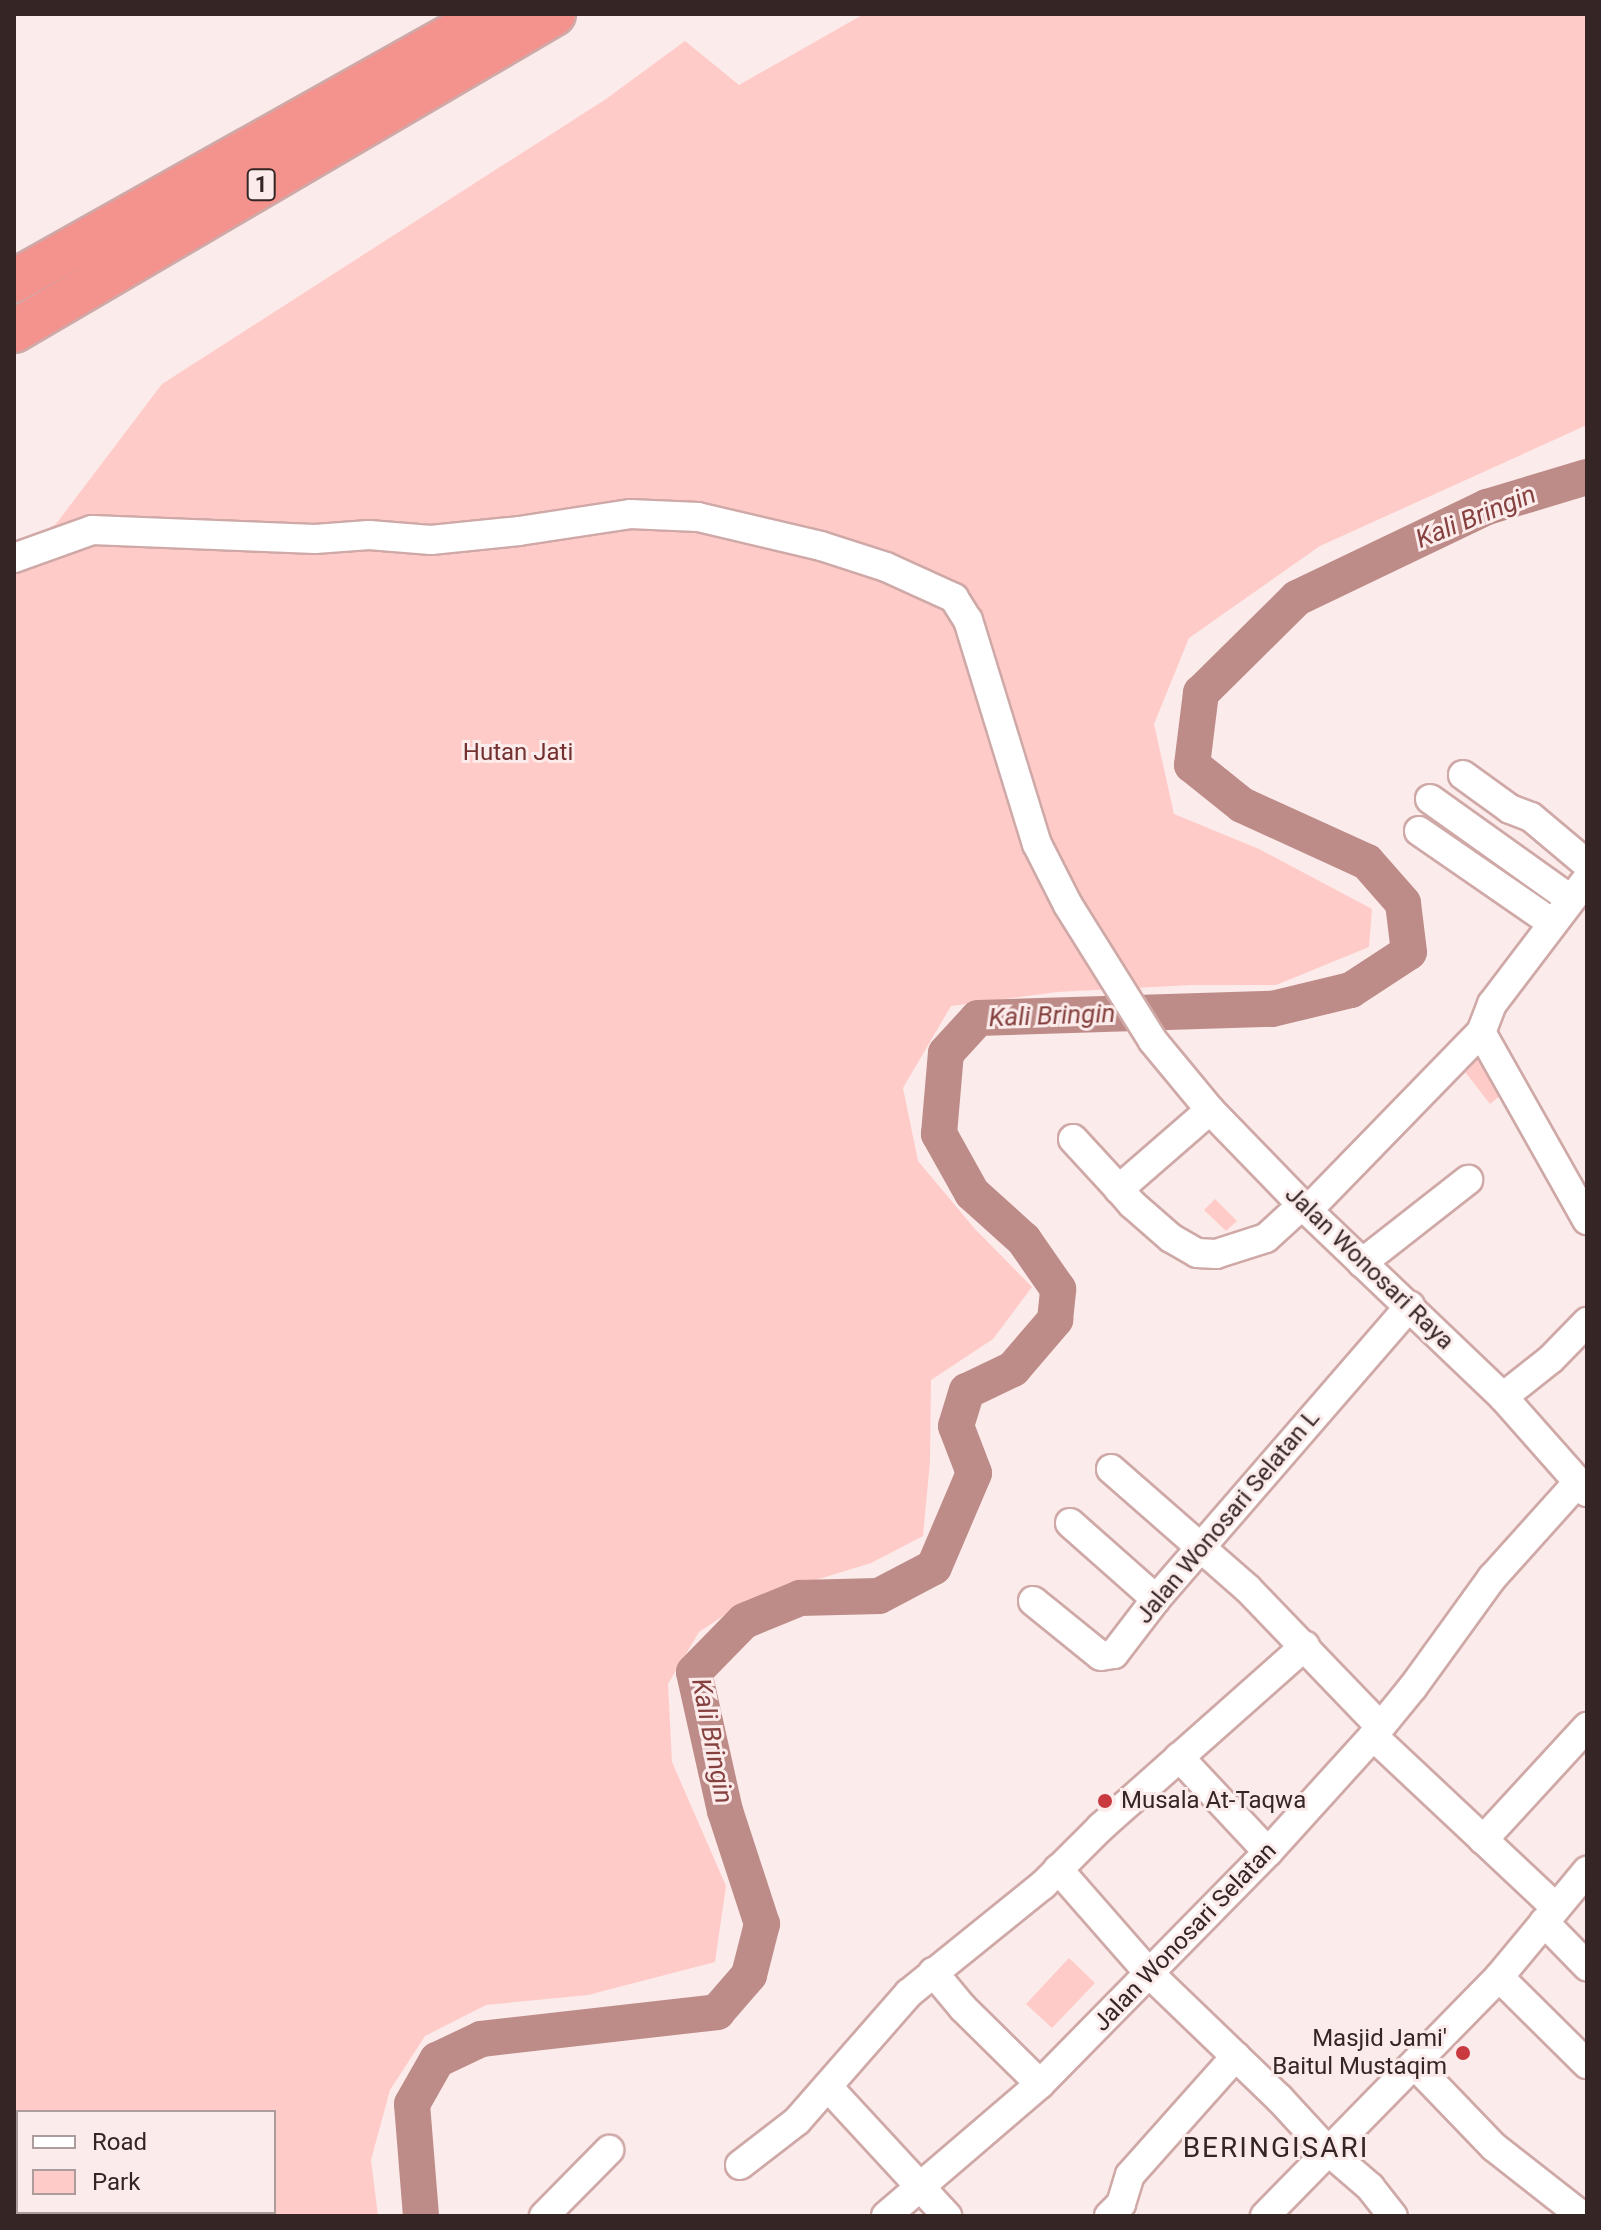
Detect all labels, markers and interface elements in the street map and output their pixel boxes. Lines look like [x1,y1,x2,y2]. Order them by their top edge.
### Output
road number: 1 [245,167,277,203]
water label: Kali Bringin [1411,479,1541,555]
park label: Hutan Jati [463,739,573,767]
water label: Kali Bringin [988,998,1116,1034]
street label: Jalan Wonosari Raya [1279,1180,1459,1356]
street label: Jalan Wonosari Selatan L [1130,1404,1326,1630]
water label: Kali Bringin [685,1676,739,1806]
place label: Musala At-Taqwa [1121,1787,1306,1815]
marker: Musala At-Taqwa [1096,1792,1114,1810]
street label: Jalan Wonosari Selatan [1087,1837,1283,2037]
place label: Masjid Jami' Baitul Mustaqim [1272,2025,1447,2081]
marker: Masjid Jami' Baitul Mustaqim [1454,2044,1472,2062]
legend [16,2110,276,2214]
text: Road [92,2128,147,2156]
district label: BERINGISARI [1183,2131,1369,2165]
text: Park [92,2168,140,2196]

